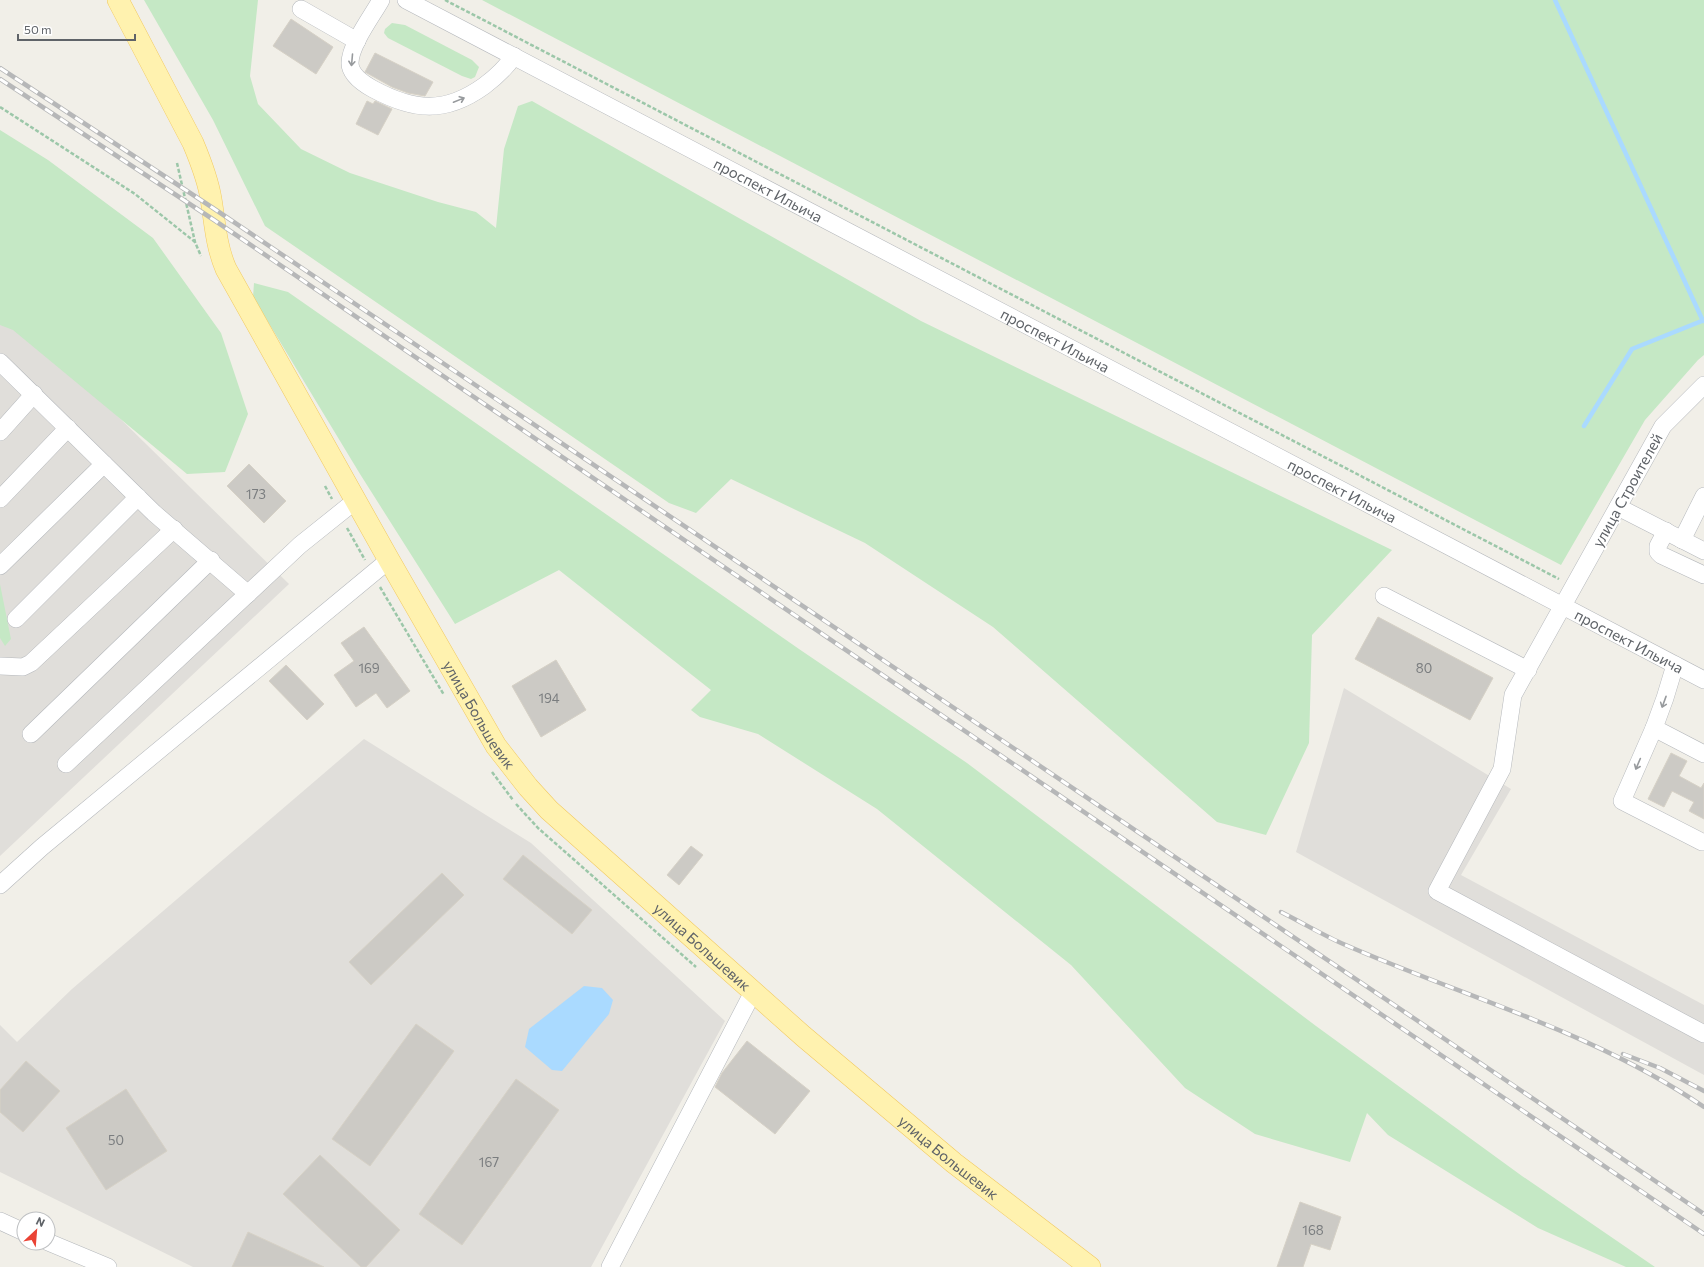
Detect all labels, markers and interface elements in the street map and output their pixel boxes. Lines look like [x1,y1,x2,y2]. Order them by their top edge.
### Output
scale bar [18,16,135,42]
text: 50 m [24,22,52,36]
one-way arrow [348,53,355,66]
one-way arrow [452,96,464,104]
street label: проспект Ильича [711,154,826,226]
street label: проспект Ильича [998,304,1113,376]
street label: улица Строителей [1588,430,1666,550]
street label: проспект Ильича [1285,455,1400,526]
house number: 173 [246,486,266,502]
street label: проспект Ильича [1572,605,1687,677]
street label: улица Большевик [440,657,519,772]
house number: 169 [358,660,380,676]
house number: 80 [1416,660,1432,676]
house number: 194 [538,690,560,706]
one-way arrow [1659,696,1667,708]
one-way arrow [1634,758,1641,770]
street label: улица Большевик [650,899,755,994]
street label: улица Большевик [895,1111,1002,1203]
house number: 50 [108,1132,124,1148]
house number: 167 [479,1154,499,1170]
north arrow [16,1211,56,1251]
text: N [34,1214,47,1229]
house number: 168 [1302,1222,1324,1238]

